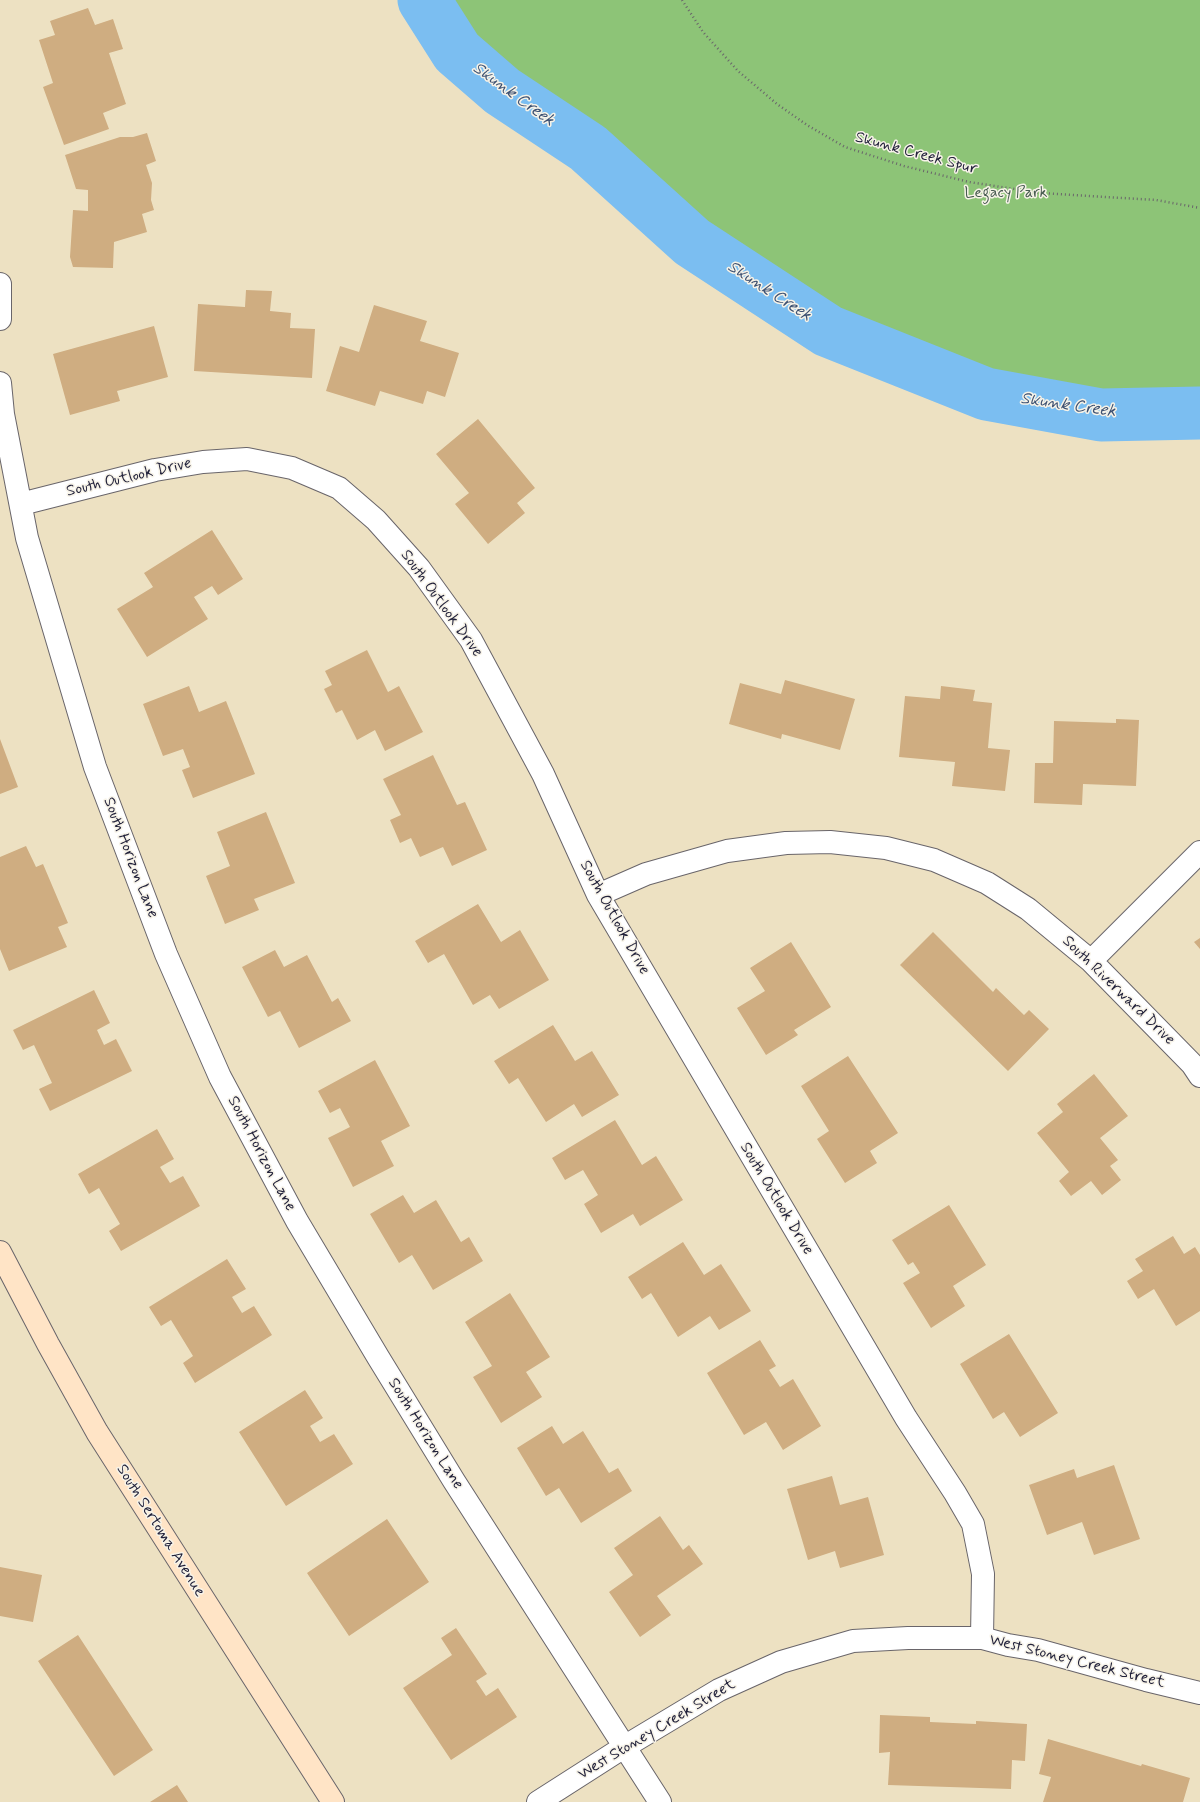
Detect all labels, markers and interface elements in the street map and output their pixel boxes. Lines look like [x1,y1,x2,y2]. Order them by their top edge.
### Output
water label: Skunk Creek [468,59,558,131]
street label: Skunk Creek Spur [853,128,979,180]
park label: Legacy Park [964,184,1048,204]
water label: Skunk Creek [723,257,815,327]
water label: Skunk Creek [1019,389,1117,423]
street label: South Outlook Drive [65,454,193,502]
street label: South Outlook Drive [396,547,486,661]
street label: South Horizon Lane [98,795,162,921]
street label: South Outlook Drive [575,858,653,978]
street label: South Riverward Drive [1058,932,1178,1050]
street label: South Horizon Lane [223,1093,299,1215]
street label: South Outlook Drive [735,1139,817,1259]
street label: South Horizon Lane [383,1375,467,1493]
street label: South Sertoma Avenue [111,1461,209,1601]
street label: West Stoney Creek Street [987,1631,1167,1693]
street label: West Stoney Creek Street [575,1675,739,1785]

